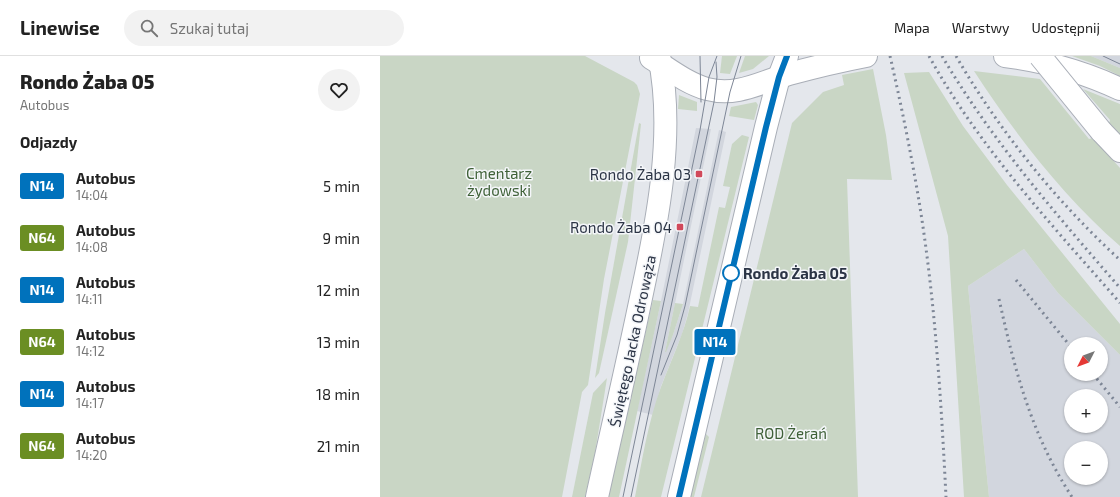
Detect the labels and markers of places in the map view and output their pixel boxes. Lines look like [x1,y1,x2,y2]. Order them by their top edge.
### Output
place label: Rondo Żaba 03 [590,165,691,183]
marker: Rondo Żaba 03 [694,169,704,179]
place label: Rondo Żaba 04 [570,218,672,236]
marker: Rondo Żaba 04 [675,222,685,232]
marker: Rondo Żaba 05 [722,264,740,282]
place label: Rondo Żaba 05 [743,264,847,282]

